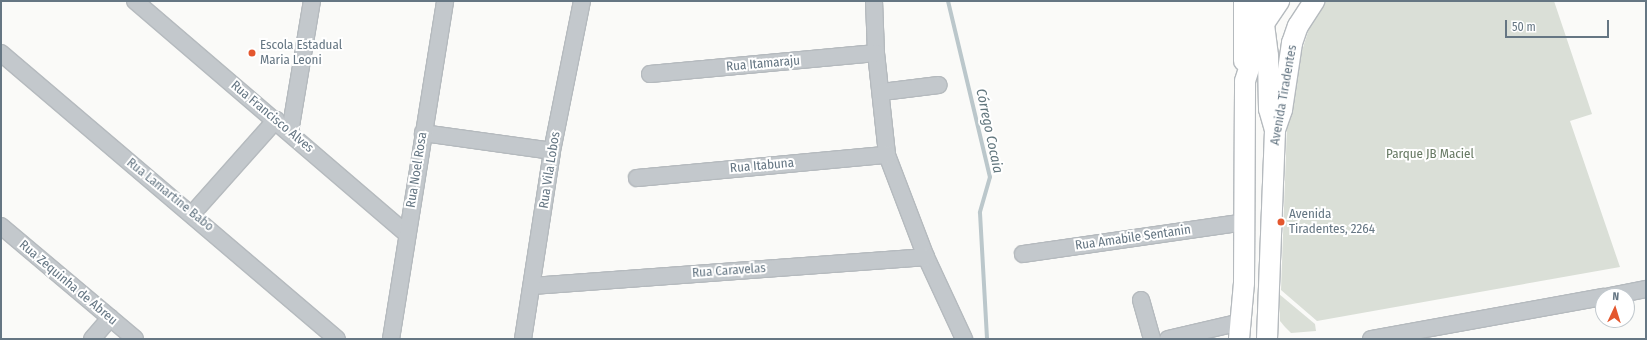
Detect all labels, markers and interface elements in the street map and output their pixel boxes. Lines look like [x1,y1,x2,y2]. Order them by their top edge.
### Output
scale bar [1507,12,1611,38]
text: 50 m [1512,20,1536,34]
place label: Escola Estadual Maria Leoni [260,38,342,69]
street label: Avenida Tiradentes [1267,44,1301,146]
marker: Escola Estadual Maria Leoni [247,48,257,58]
street label: Rua Itamaraju [725,53,801,75]
street label: Rua Francisco Alves [227,78,317,156]
water label: Córrego Cocaia [972,87,1006,175]
street label: Rua Vila Lobos [536,130,564,210]
street label: Rua Noel Rosa [403,131,431,209]
park label: Parque JB Maciel [1386,146,1474,162]
street label: Rua Lamartine Babo [123,155,217,235]
street label: Rua Itabuna [729,155,795,177]
place label: Avenida Tiradentes, 2264 [1289,207,1375,238]
marker: Avenida Tiradentes, 2264 [1276,217,1286,227]
street label: Rua Amabile Sentanin [1074,222,1192,254]
street label: Rua Zequinha de Abreu [16,237,120,329]
street label: Rua Caravelas [692,261,766,281]
north arrow [1595,288,1635,328]
text: N [1612,290,1620,303]

